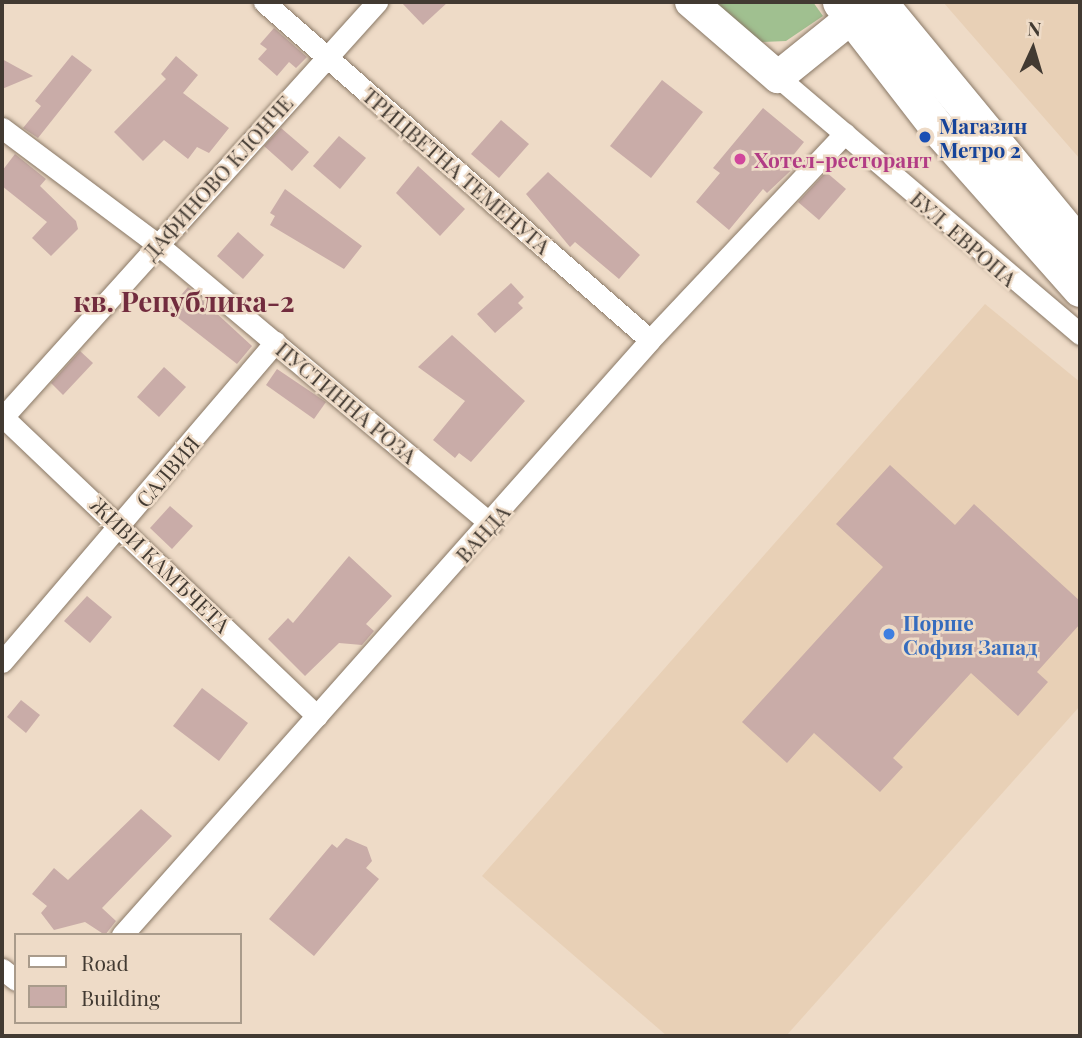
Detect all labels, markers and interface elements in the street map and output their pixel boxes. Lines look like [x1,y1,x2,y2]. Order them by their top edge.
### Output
north arrow [998,14,1068,84]
text: N [1027,15,1042,41]
street label: ТРИЦВЕТНА ТЕМЕНУГА [358,82,556,258]
street label: ДАФИНОВО КЛОНЧЕ [137,90,297,264]
place label: Магазин Метро 2 [939,112,1027,162]
marker: Магазин Метро 2 [917,129,933,145]
place label: Хотел-ресторант [754,146,932,172]
marker: Хотел-ресторант [732,151,748,167]
street label: БУЛ. ЕВРОПА [906,185,1022,291]
district label: кв. Република-2 [73,284,295,318]
street label: ПУСТИННА РОЗА [272,336,422,468]
street label: САЛВИЯ [130,430,204,512]
street label: ЖИВИ КАМЪЧЕТА [86,491,236,637]
street label: ВАНДА [450,499,514,567]
place label: Порше София Запад [903,609,1038,659]
marker: Порше София Запад [881,626,897,642]
legend [14,933,242,1024]
text: Road [81,948,129,976]
text: Building [81,983,160,1011]

